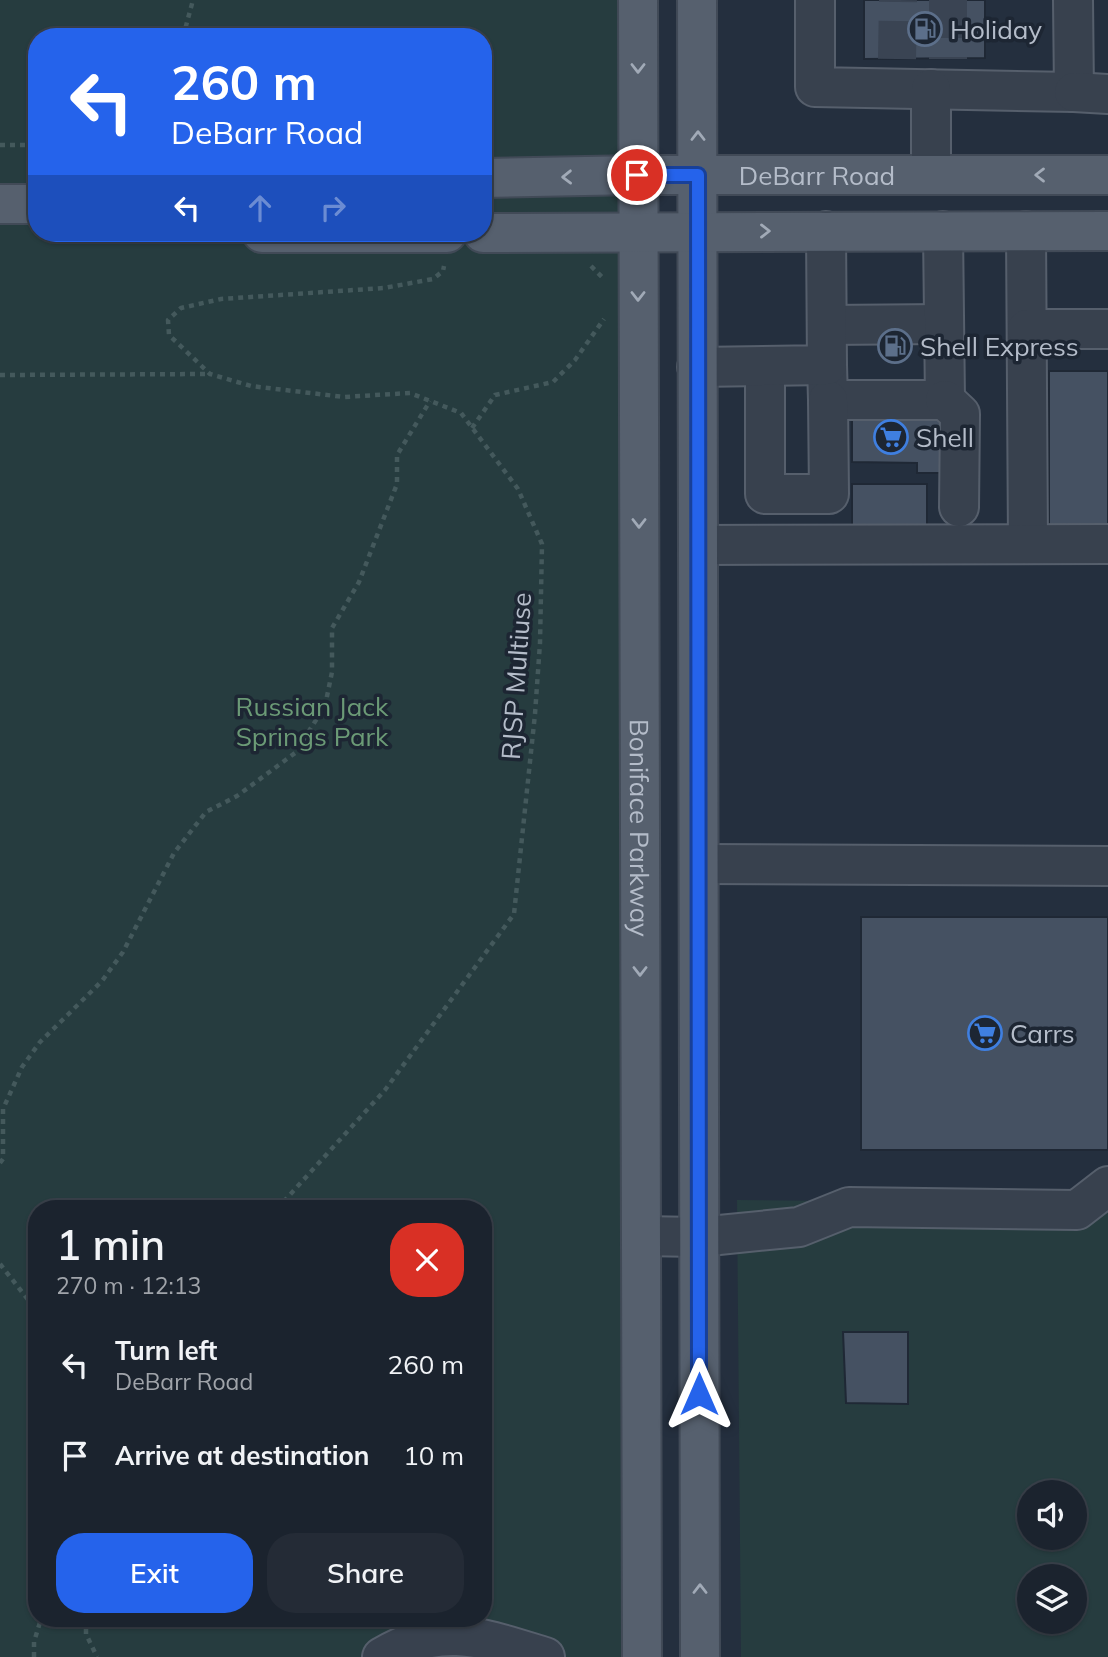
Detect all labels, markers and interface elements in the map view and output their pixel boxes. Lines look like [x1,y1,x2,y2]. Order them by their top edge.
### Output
fuel station icon: Holiday [906,10,944,48]
place label: Holiday [950,13,1042,46]
text: 260 m [171,51,317,112]
icon: left [56,56,147,147]
one-way arrow [630,63,646,74]
text: DeBarr Road [171,112,363,152]
one-way arrow [690,131,706,141]
pin [607,145,667,205]
icon: arrive [618,156,656,194]
street label: DeBarr Road [739,159,895,192]
one-way arrow [1034,167,1045,183]
one-way arrow [562,169,573,184]
icon: left [168,189,206,227]
icon: ahead [241,189,279,227]
icon: right [314,189,352,227]
one-way arrow [760,223,771,239]
one-way arrow [630,291,646,301]
fuel station icon: Shell Express [876,327,914,365]
place label: Shell Express [920,330,1079,363]
supermarket icon: Shell [872,418,910,456]
place label: Shell [916,421,974,454]
one-way arrow [631,518,647,529]
street label: RJSP Multiuse [494,591,538,761]
park label: Russian Jack Springs Park [235,690,389,753]
street label: Boniface Parkway [623,719,657,937]
one-way arrow [632,966,648,977]
supermarket icon: Carrs [966,1014,1004,1052]
place label: Carrs [1010,1017,1075,1050]
text: 1 min [56,1218,165,1271]
button: close [390,1223,464,1297]
text: 270 m · 12:13 [56,1271,201,1300]
text: Turn left [115,1334,217,1367]
icon: left [56,1346,94,1384]
text: 260 m [388,1348,464,1381]
position arrow [662,1357,736,1431]
text: DeBarr Road [115,1367,253,1396]
icon: arrive [56,1437,94,1475]
text: Arrive at destination [115,1439,370,1472]
text: 10 m [403,1439,464,1472]
map controls [1017,1480,1087,1634]
button: sound [1017,1480,1087,1550]
button: Exit [56,1533,253,1613]
button: Share [267,1533,464,1613]
button: layers [1017,1564,1087,1634]
one-way arrow [692,1583,708,1594]

